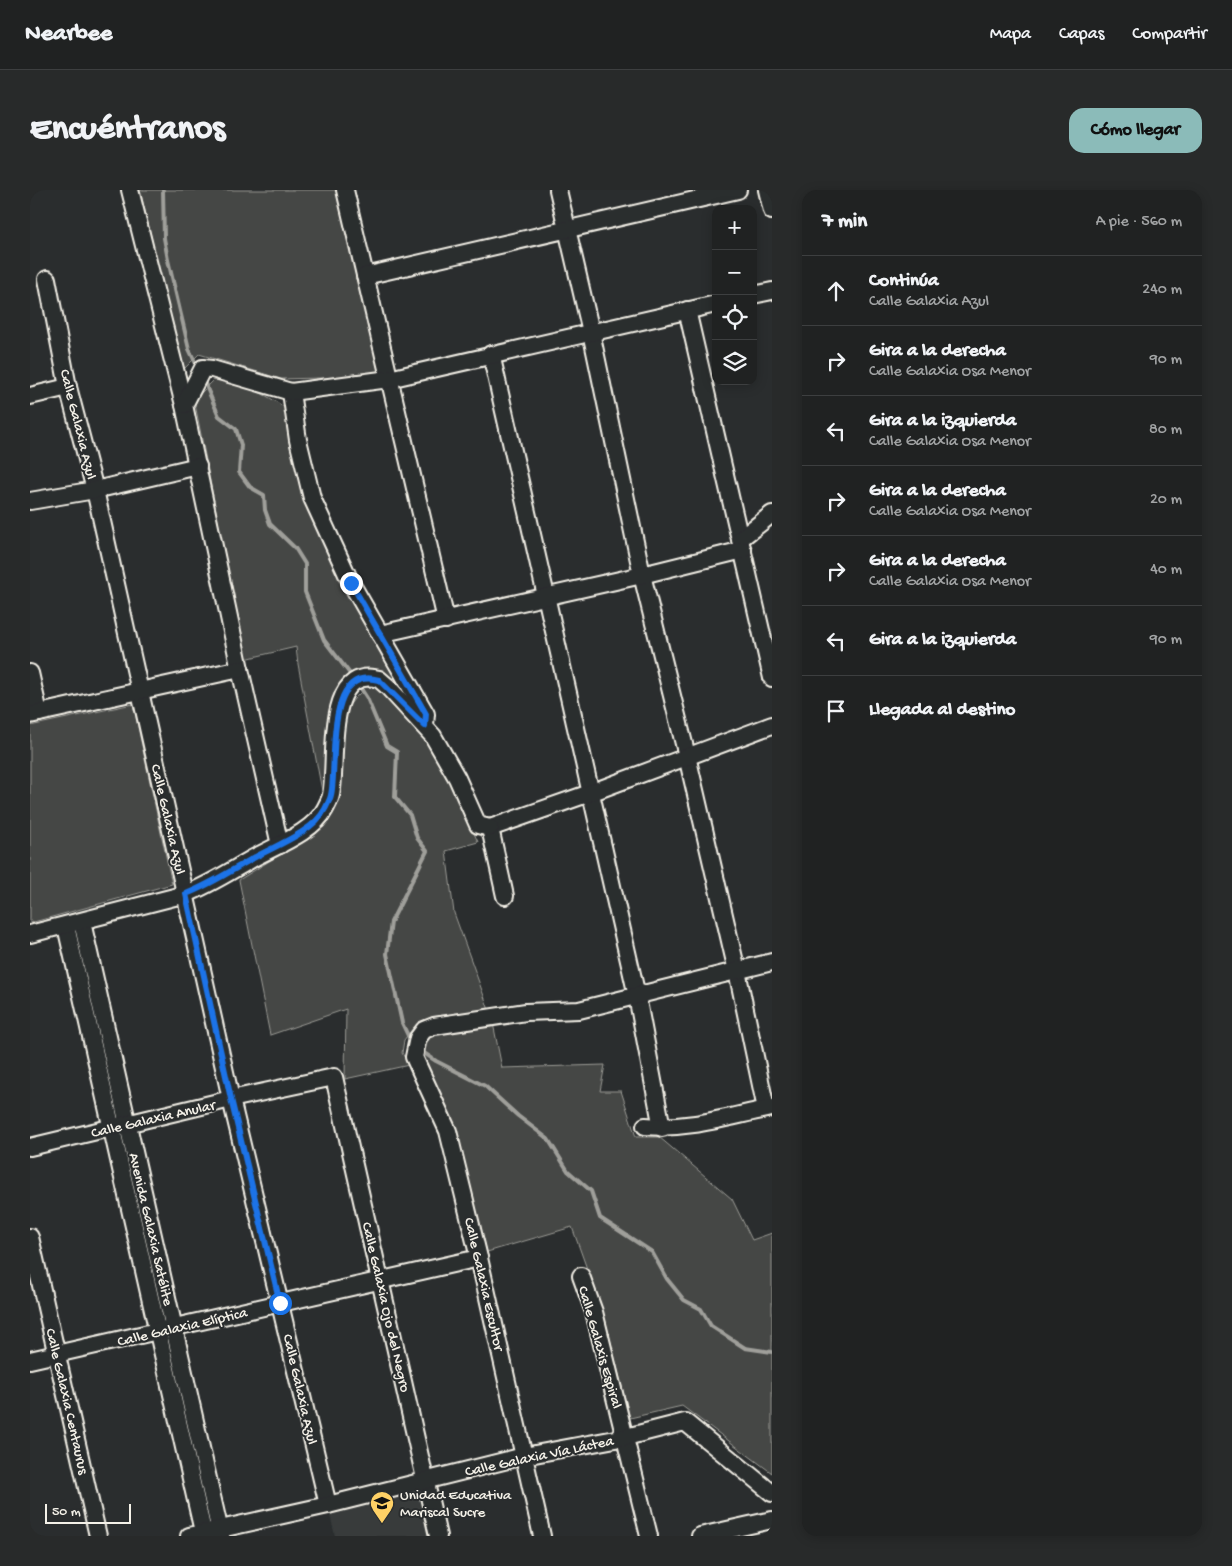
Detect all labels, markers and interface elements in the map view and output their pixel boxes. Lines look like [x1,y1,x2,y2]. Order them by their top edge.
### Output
text: Nearbee [25,20,112,49]
text: Mapa [990,24,1031,45]
text: Capas [1059,24,1104,45]
text: Compartir [1132,24,1207,45]
button: Cómo llegar [1069,108,1202,153]
text: Encuéntranos [30,110,225,151]
map controls [712,205,757,385]
button: + [712,205,757,250]
text: 7 min [822,210,867,235]
text: A pie · 560 m [1096,213,1182,232]
button: − [712,250,757,295]
text: Continúa [869,270,939,293]
icon: ahead [822,277,850,305]
text: 240 m [1142,281,1182,300]
text: Calle Galaxia Azul [869,293,989,312]
button: locate [712,295,757,340]
button: layers [712,340,757,385]
text: Gira a la derecha [869,340,1006,363]
icon: right [822,347,850,375]
text: 90 m [1150,351,1182,370]
text: Calle Galaxia Osa Menor [869,363,1031,382]
street label: Calle Galaxia Azul [55,368,99,481]
text: Gira a la izquierda [869,410,1016,433]
icon: left [822,417,850,445]
text: 80 m [1149,421,1182,440]
text: Calle Galaxia Osa Menor [869,433,1031,452]
text: Gira a la derecha [869,480,1006,503]
icon: right [822,487,850,515]
text: 20 m [1150,491,1182,510]
text: Calle Galaxia Osa Menor [869,503,1031,522]
text: Gira a la derecha [869,550,1006,573]
icon: right [822,557,850,585]
text: 40 m [1150,561,1182,580]
route end [340,572,363,595]
text: Calle Galaxia Osa Menor [869,573,1031,592]
icon: left [822,627,850,655]
text: Gira a la izquierda [869,629,1016,652]
text: 90 m [1150,631,1182,650]
icon: arrive [822,697,850,725]
text: Llegada al destino [869,699,1015,722]
street label: Calle Galaxia Azul [146,763,188,876]
street label: Calle Galaxia Anular [90,1097,219,1143]
street label: Avenida Galaxia Satélite [124,1151,176,1308]
street label: Calle Galaxia Escultor [459,1216,508,1355]
street label: Calle Galaxia Ojo del Negro [357,1221,413,1394]
street label: Calle Galaxis Espiral [573,1284,625,1411]
route start [269,1292,292,1315]
street label: Calle Galaxia Elíptica [116,1304,250,1352]
street label: Calle Galaxia Centaurus [41,1327,92,1477]
street label: Calle Galaxia Azul [278,1333,320,1446]
street label: Calle Galaxia Vía Láctea [464,1432,616,1481]
place label: Unidad Educativa Mariscal Sucre [400,1487,512,1522]
school or university icon: Unidad Educativa Mariscal Sucre [369,1490,395,1524]
scale bar [45,1501,131,1524]
text: 50 m [52,1504,81,1521]

